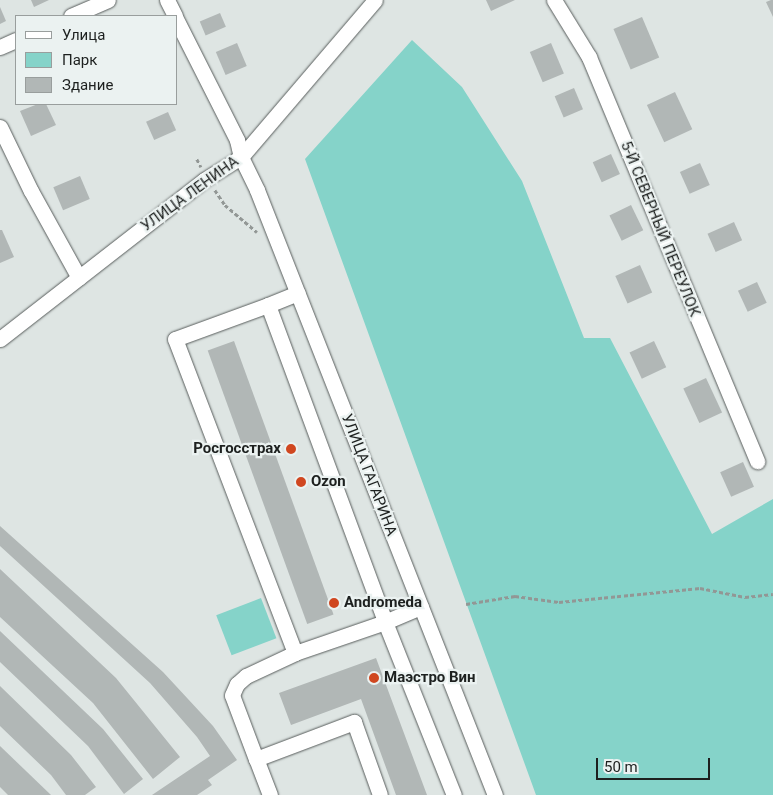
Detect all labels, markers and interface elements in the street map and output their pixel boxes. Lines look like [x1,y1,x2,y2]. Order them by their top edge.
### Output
legend [15,15,178,105]
text: Улица [62,26,105,44]
text: Парк [62,51,97,69]
text: Здание [62,76,113,94]
street label: 5-Й СЕВЕРНЫЙ ПЕРЕУЛОК [617,139,703,319]
street label: УЛИЦА ЛЕНИНА [138,153,242,235]
street label: УЛИЦА ГАГАРИНА [337,411,401,539]
place label: Росгосстрах [193,440,281,458]
marker: Росгосстрах [285,443,297,455]
place label: Ozon [311,473,346,491]
marker: Ozon [295,476,307,488]
place label: Andromeda [344,594,422,612]
marker: Andromeda [328,597,340,609]
place label: Маэстро Вин [384,669,476,687]
marker: Маэстро Вин [368,672,380,684]
scale bar [598,748,712,780]
text: 50 m [604,758,638,776]

